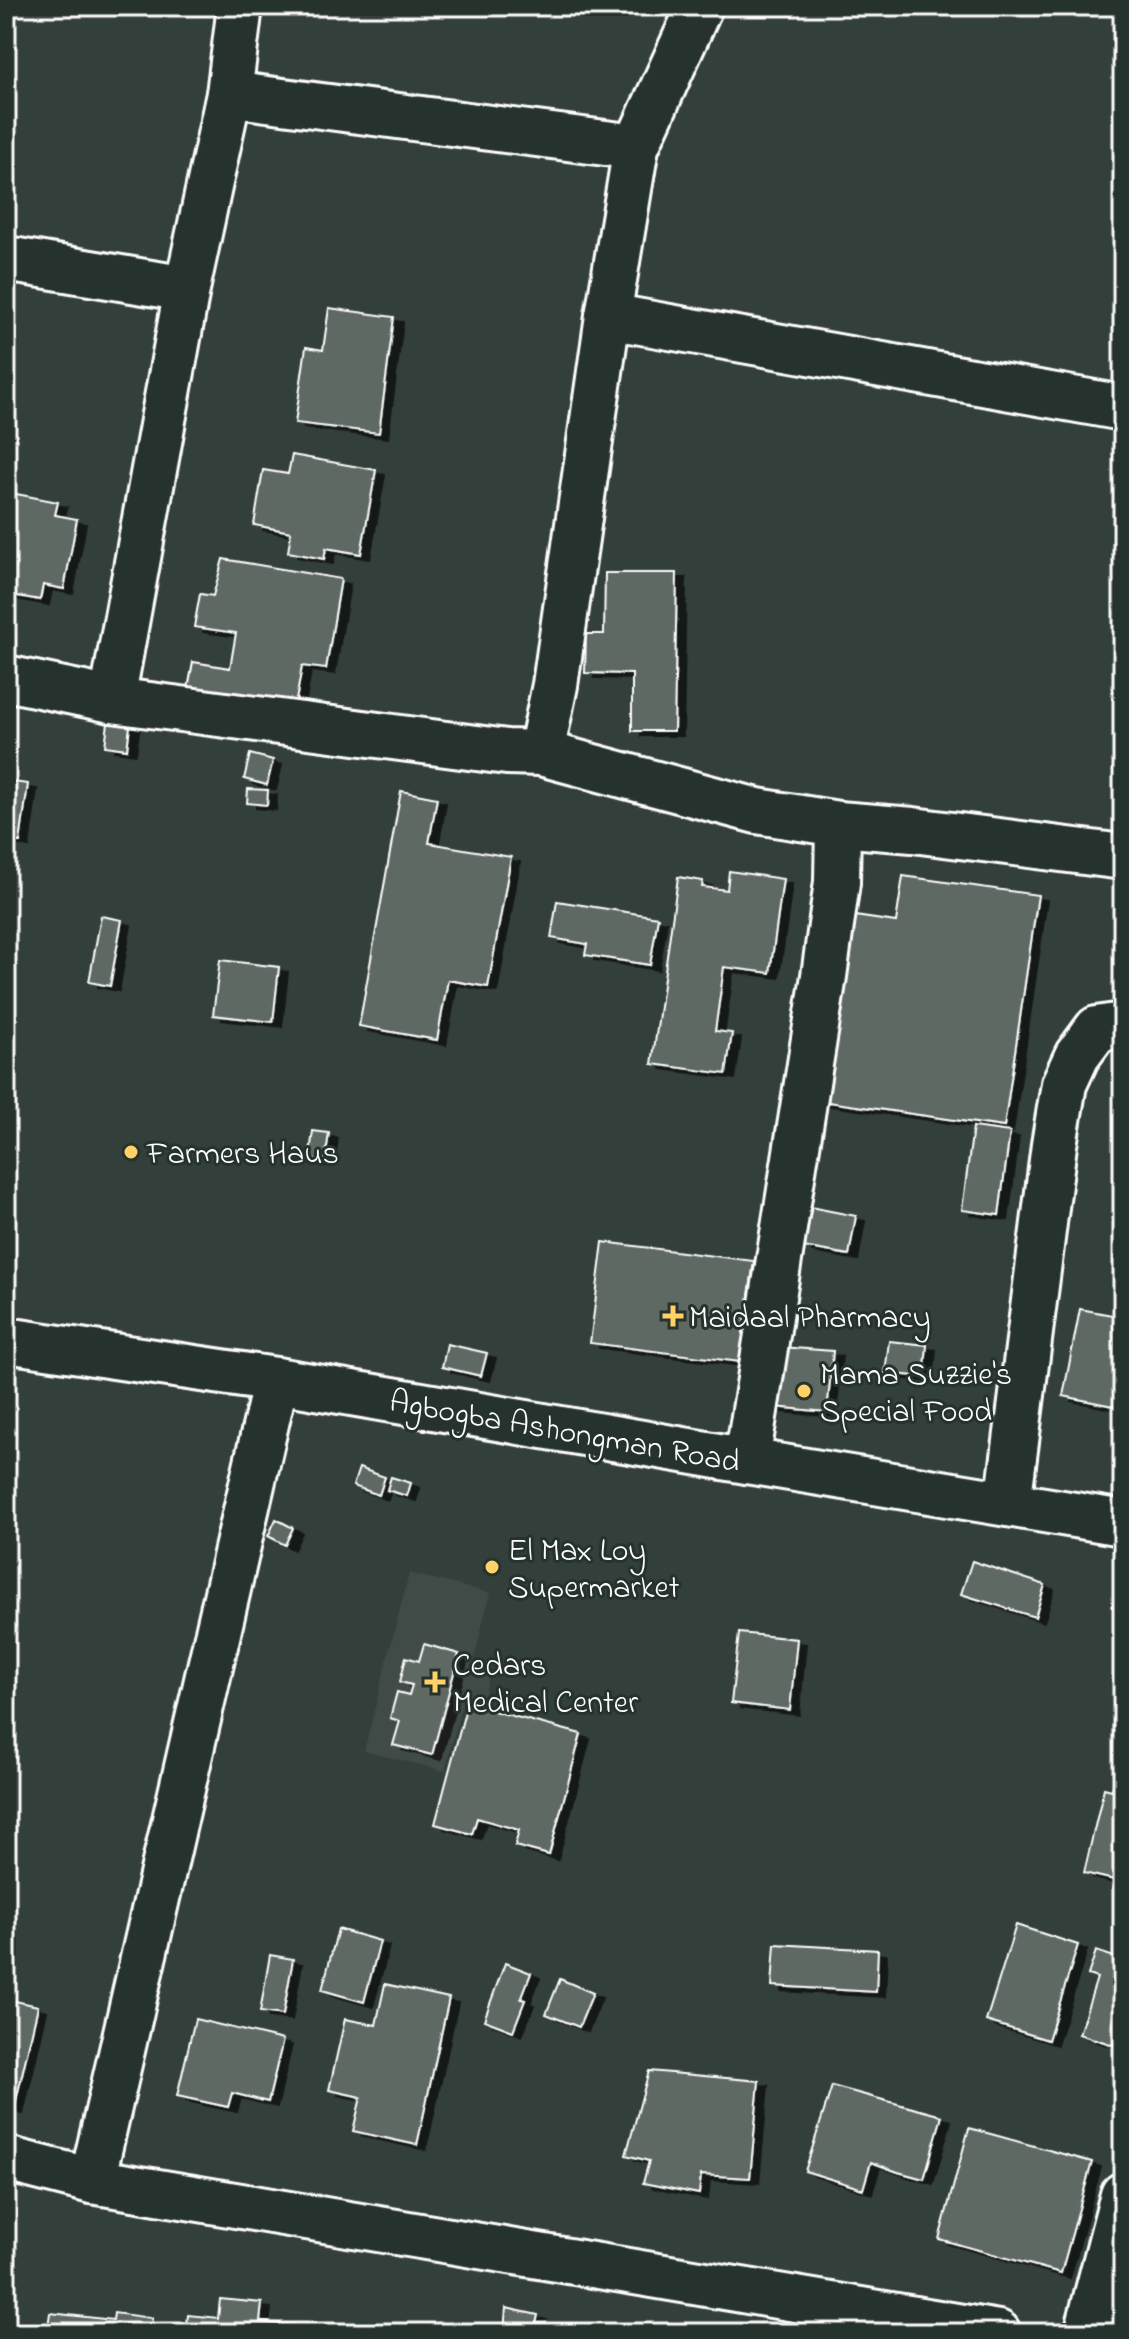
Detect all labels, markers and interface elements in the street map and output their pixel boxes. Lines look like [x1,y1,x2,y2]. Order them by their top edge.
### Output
place label: Farmers Haus [146,1132,339,1179]
marker: Farmers Haus [122,1143,140,1161]
place label: Maidaal Pharmacy [689,1296,931,1343]
marker: Maidaal Pharmacy [664,1307,682,1325]
place label: Mama Suzzie's Special Food [820,1353,1012,1437]
street label: Agbogba Ashongman Road [385,1379,743,1487]
marker: Mama Suzzie's Special Food [795,1382,813,1400]
place label: El Max Loy Supermarket [508,1529,680,1613]
marker: El Max Loy Supermarket [483,1558,501,1576]
place label: Cedars Medical Center [453,1644,638,1728]
marker: Cedars Medical Center [424,1671,446,1693]

